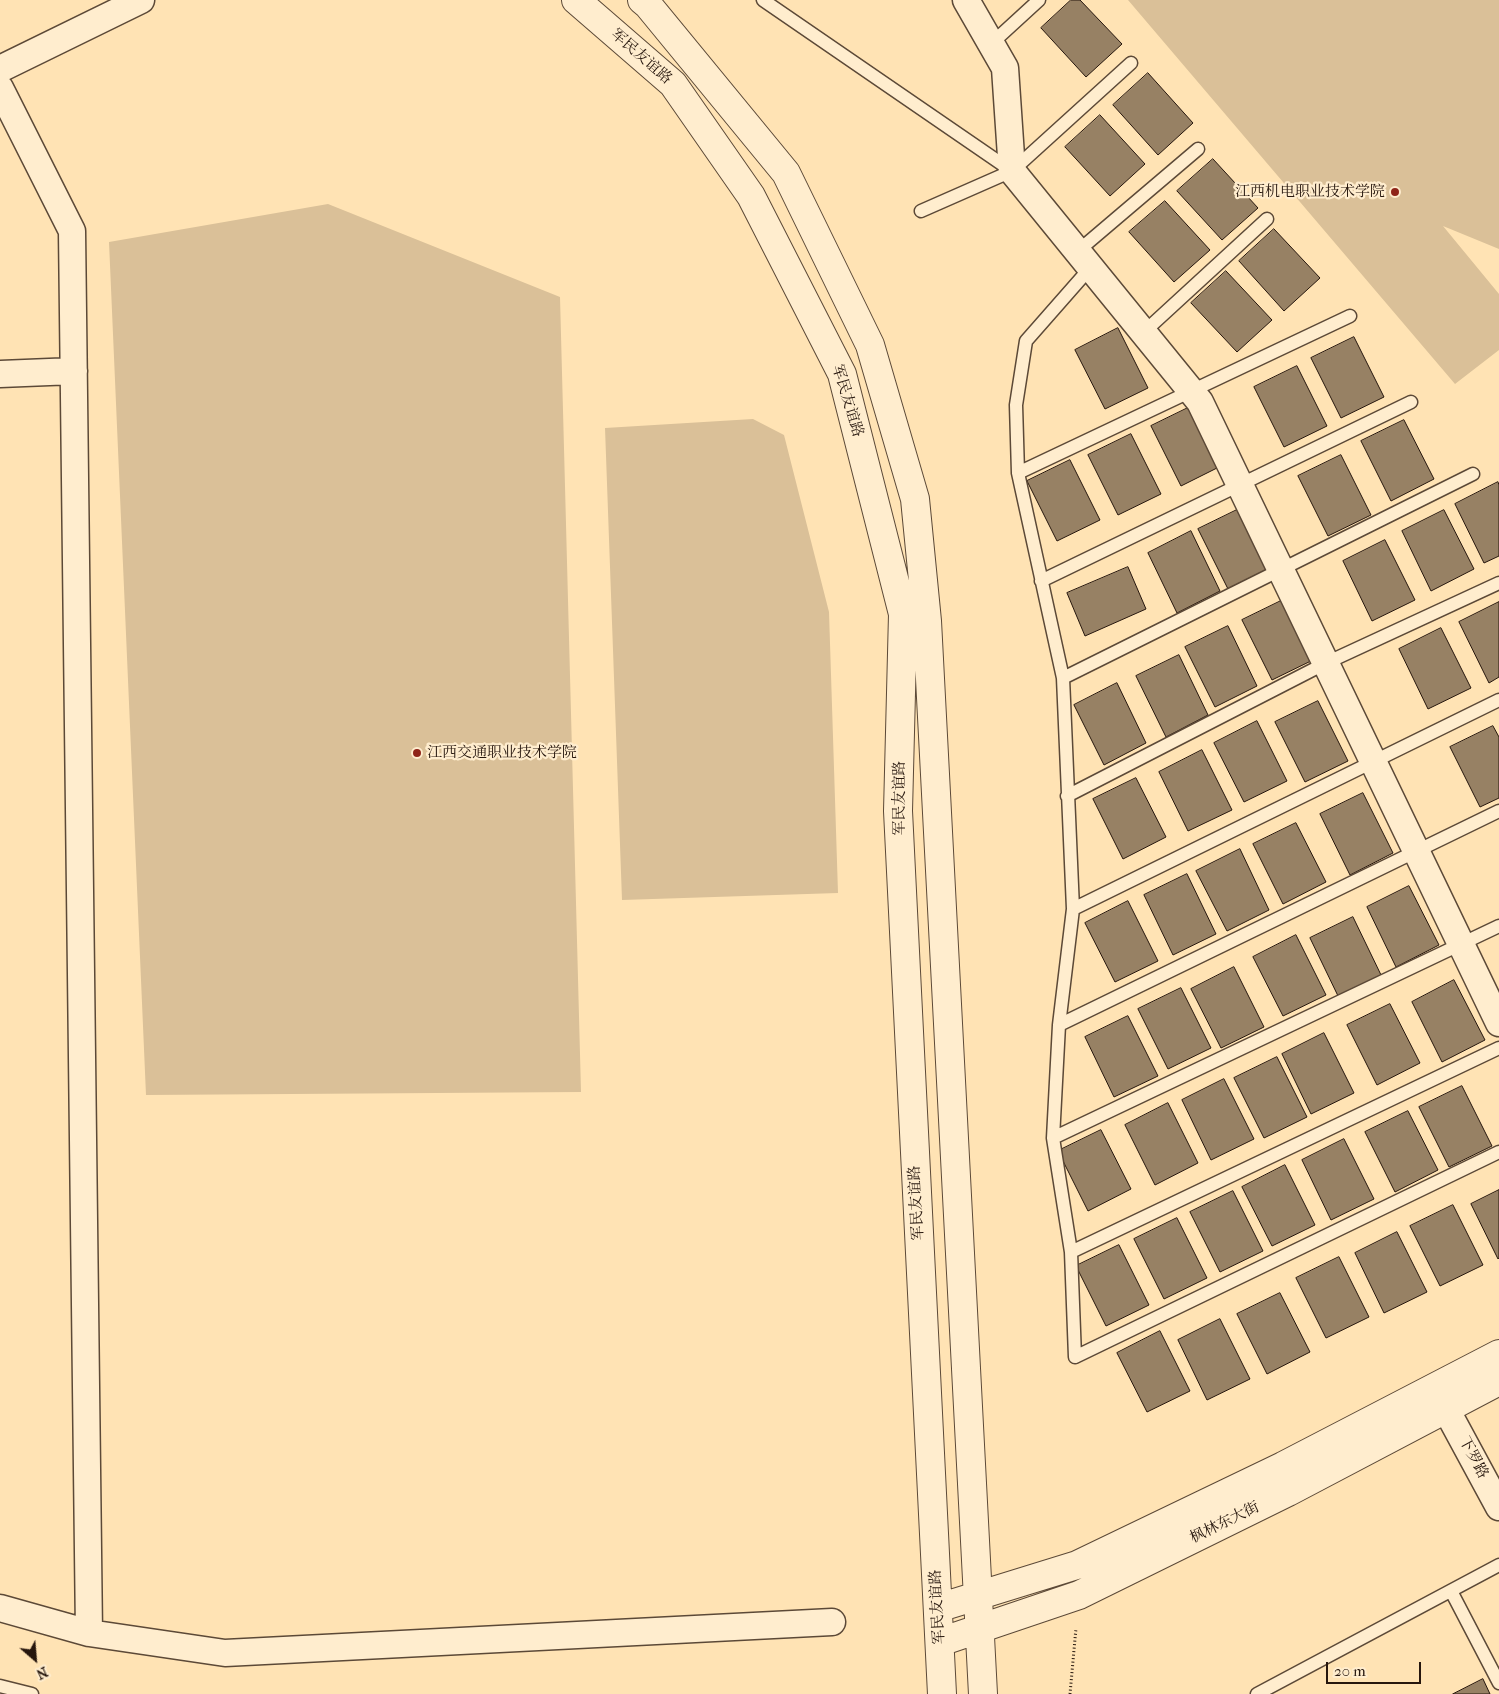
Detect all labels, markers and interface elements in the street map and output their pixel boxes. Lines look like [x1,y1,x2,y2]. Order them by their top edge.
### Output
street label: 军民友谊路 [607,26,675,88]
place label: 江西机电职业技术学院 [1235,183,1385,201]
marker: 江西机电职业技术学院 [1389,186,1401,198]
street label: 军民友谊路 [827,363,867,439]
place label: 江西交通职业技术学院 [427,744,577,762]
marker: 江西交通职业技术学院 [411,747,423,759]
street label: 军民友谊路 [891,761,909,835]
street label: 军民友谊路 [906,1165,928,1241]
street label: 下罗路 [1454,1434,1492,1482]
street label: 枫林东大街 [1187,1498,1263,1548]
street label: 军民友谊路 [927,1569,949,1645]
north arrow [10,1634,60,1684]
scale bar [1329,1652,1424,1684]
text: 20 m [1334,1662,1366,1680]
text: N [33,1663,51,1683]

